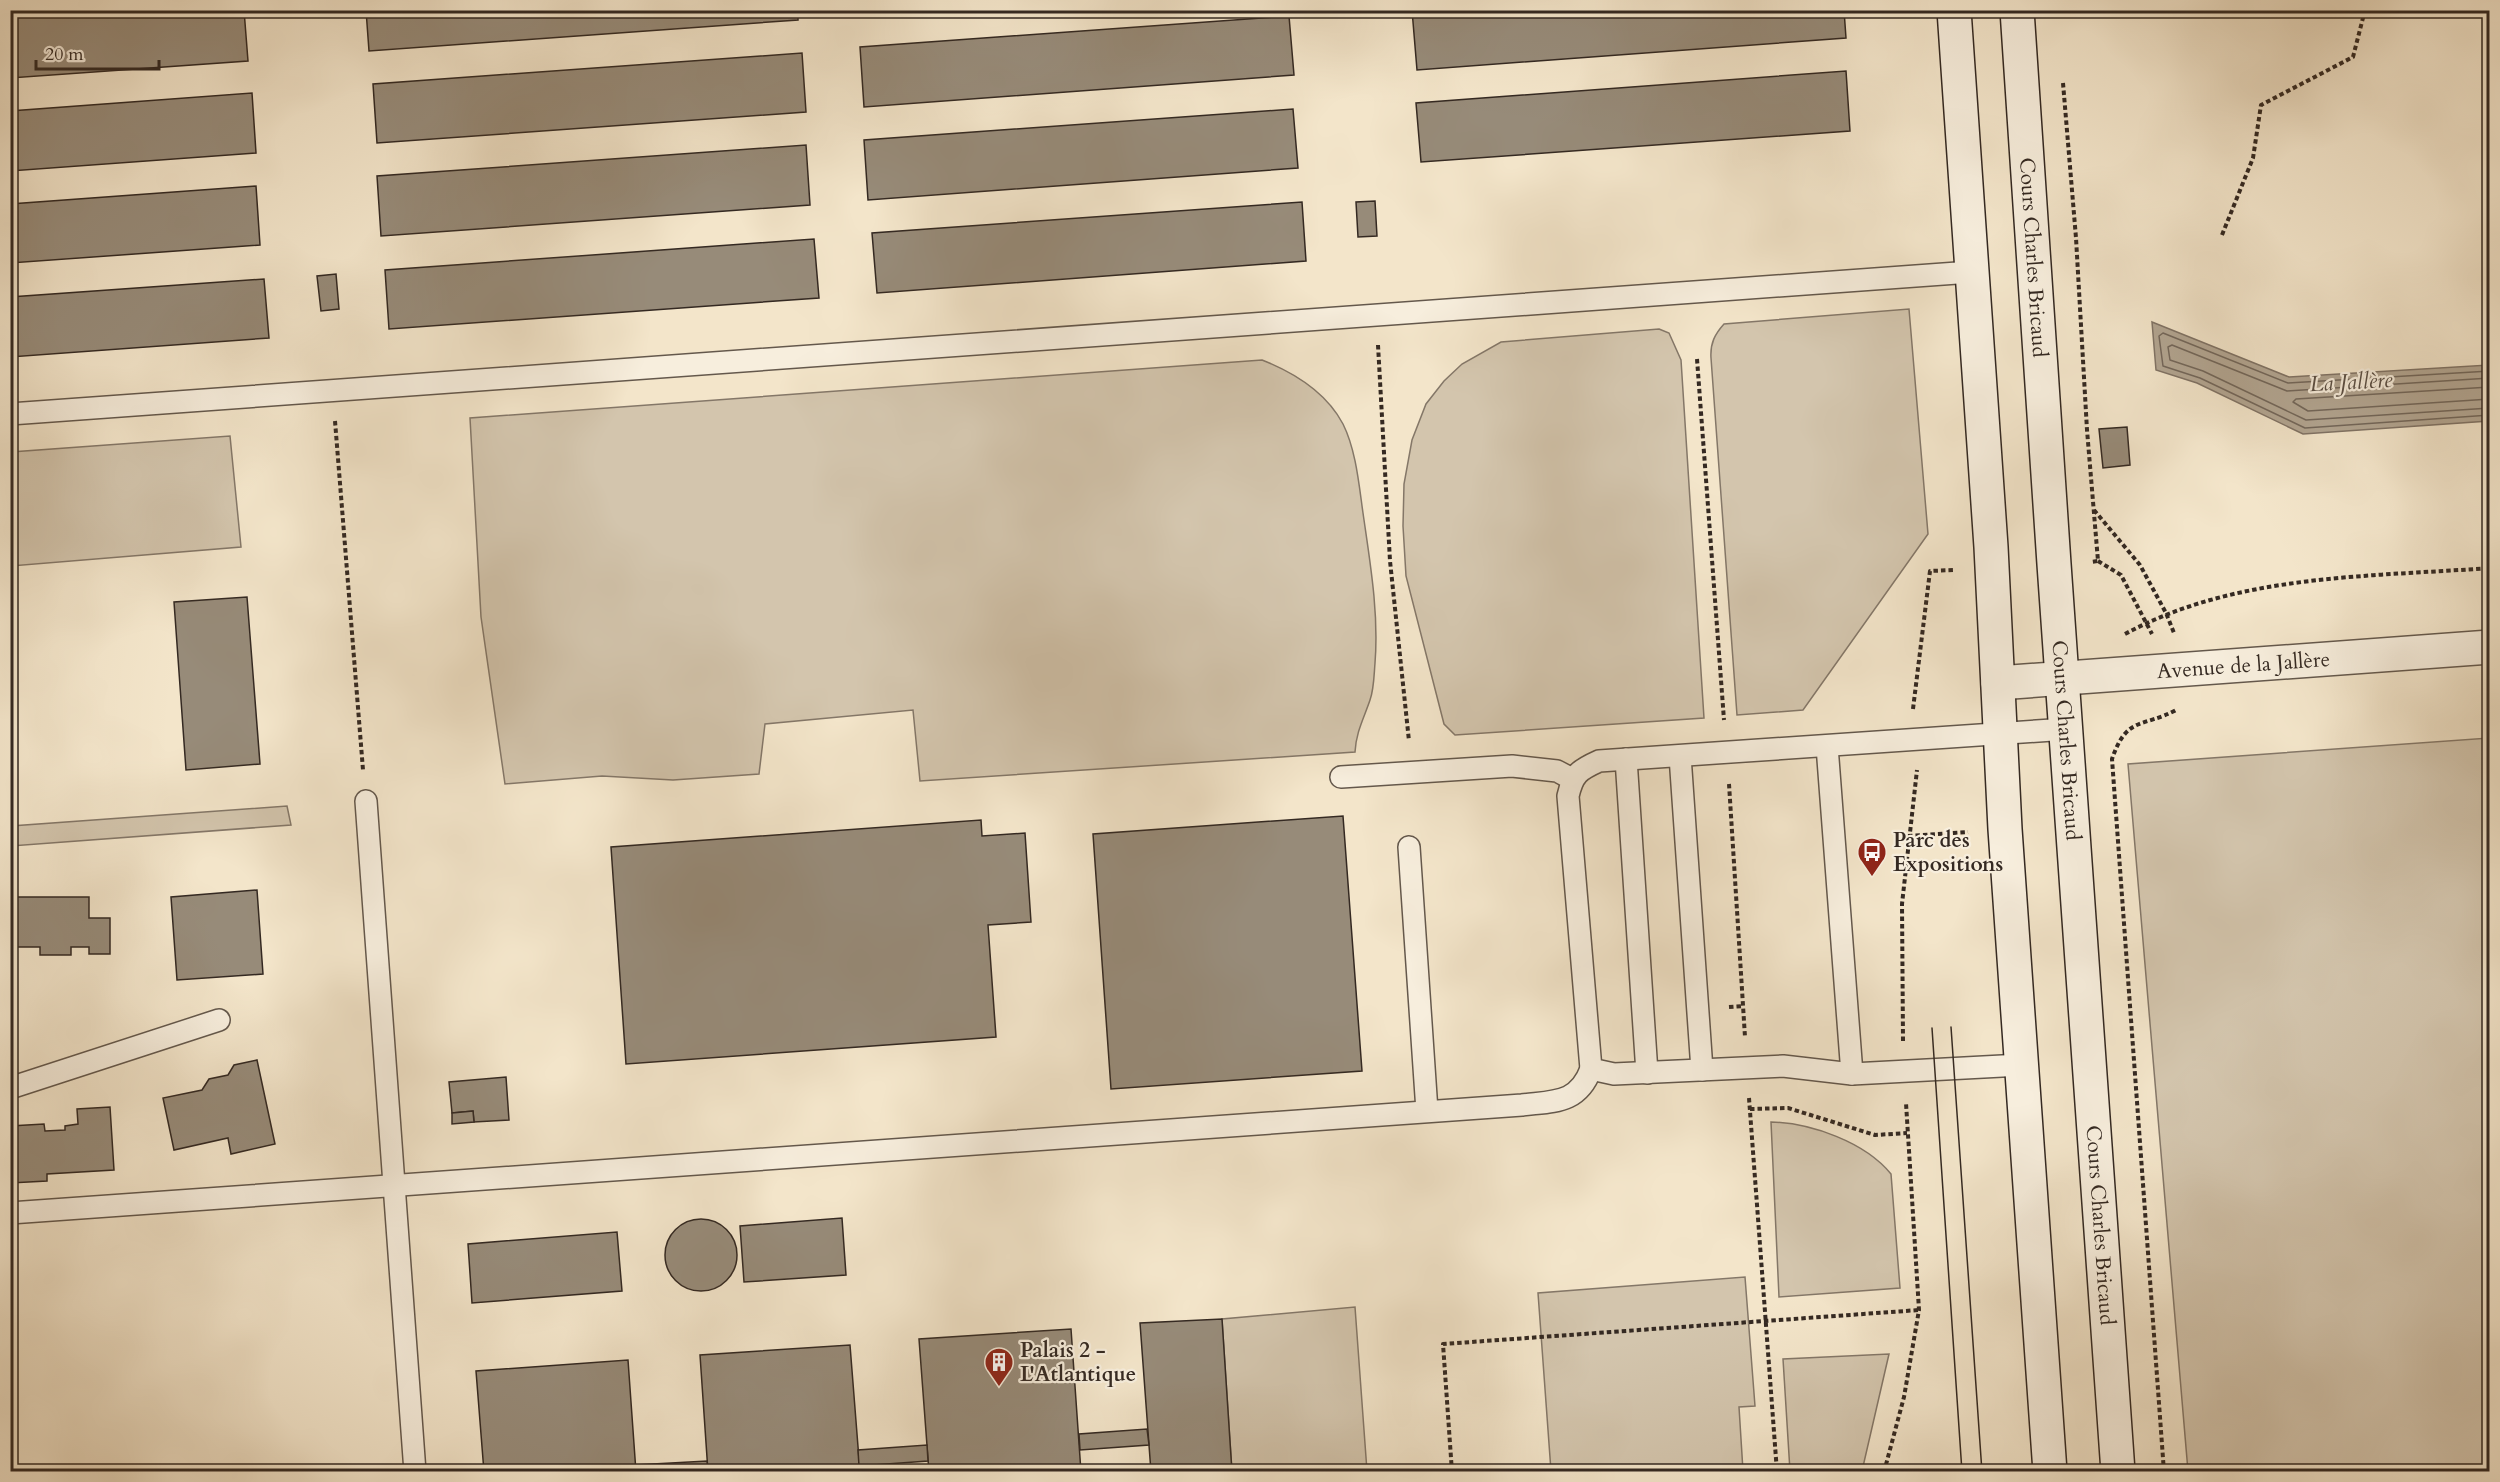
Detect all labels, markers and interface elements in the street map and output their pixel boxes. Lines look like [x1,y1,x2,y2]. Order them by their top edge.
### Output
scale bar [36,33,159,71]
text: 20 m [45,42,84,67]
street label: Cours Charles Bricaud [2012,156,2055,358]
water label: La Jallère [2309,365,2394,399]
street label: Cours Charles Bricaud [2045,639,2088,841]
street label: Avenue de la Jallère [2156,644,2331,686]
place label: Parc des Expositions [1893,826,2003,879]
bus stop icon: Parc des Expositions [1856,836,1888,878]
street label: Cours Charles Bricaud [2079,1124,2122,1326]
place label: Palais 2 - L'Atlantique [1020,1336,1136,1389]
building icon: Palais 2 - L'Atlantique [983,1346,1015,1388]

